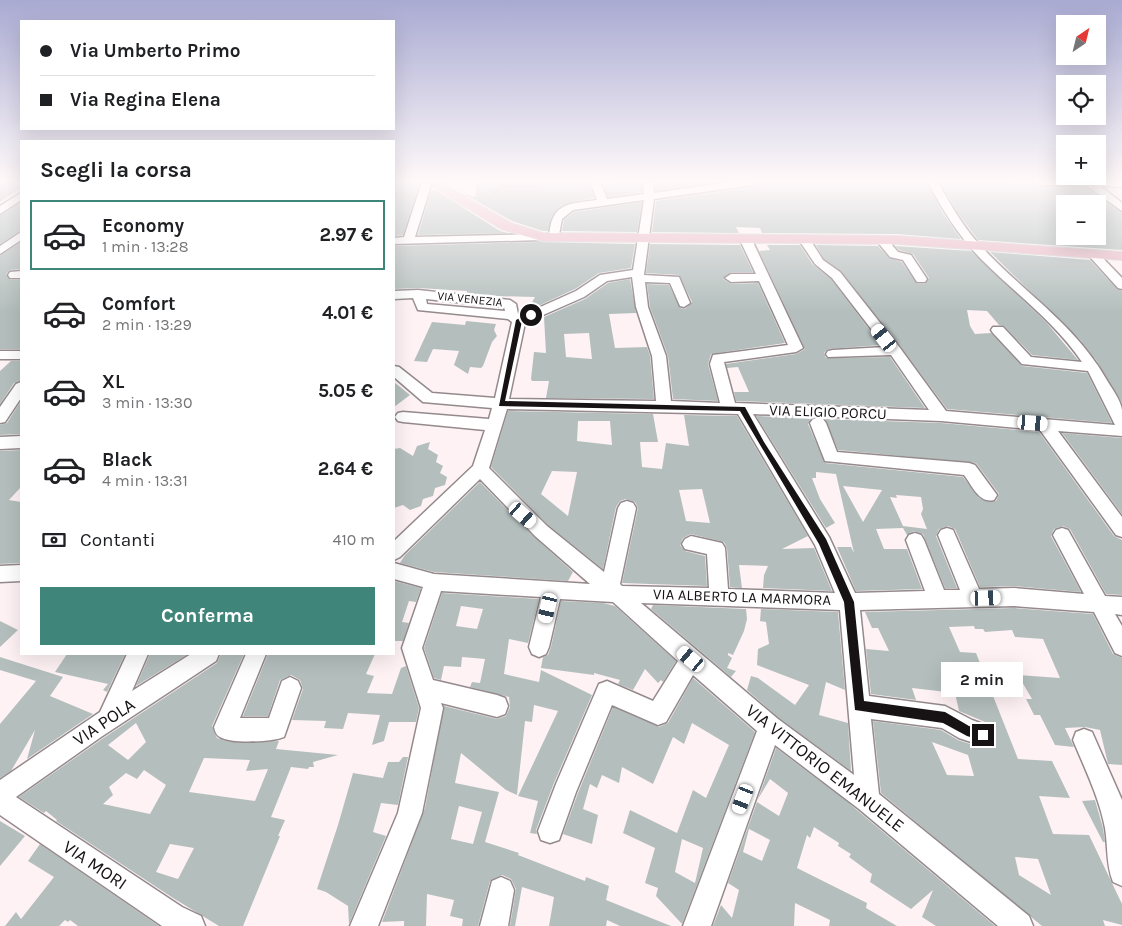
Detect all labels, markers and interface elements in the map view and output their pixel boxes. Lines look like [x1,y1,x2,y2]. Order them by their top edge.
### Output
north arrow [1056,15,1106,65]
map controls [1056,15,1106,245]
text: Via Umberto Primo [70,40,241,62]
button: locate [1056,75,1106,125]
text: Via Regina Elena [70,89,221,111]
button: + [1056,135,1106,185]
text: Scegli la corsa [40,157,192,183]
button: − [1056,195,1106,245]
icon: car [42,213,87,258]
text: Economy [102,215,184,237]
text: 2.97 € [320,224,373,246]
text: 1 min · 13:28 [102,237,188,256]
street label: VIA VENEZIA [437,289,503,309]
icon: car [42,291,87,336]
text: Comfort [102,293,176,315]
text: 4.01 € [322,302,373,324]
route start [520,304,542,326]
text: 2 min · 13:29 [102,315,192,334]
car [868,322,899,354]
icon: car [42,369,87,414]
text: XL [102,371,124,393]
text: 5.05 € [318,380,373,402]
text: 3 min · 13:30 [102,393,192,412]
street label: VIA ELIGIO PORCU [769,401,887,423]
car [1017,414,1048,432]
icon: car [42,447,87,492]
text: Black [102,449,153,471]
text: 2.64 € [318,458,373,480]
text: 4 min · 13:31 [102,471,188,490]
car [506,499,539,531]
icon: cash [40,526,68,554]
text: Contanti [80,529,155,551]
text: 410 m [333,530,375,549]
street label: VIA ALBERTO LA MARMORA [653,585,832,609]
button: Conferma [40,587,375,645]
car [970,590,1001,606]
car [537,592,558,624]
car [674,644,707,674]
callout: 2 min [942,662,1024,698]
text: 2 min [960,670,1004,689]
street label: VIA POLA [69,693,139,751]
street label: VIA VITTORIO EMANUELE [741,699,909,837]
route end [972,724,994,746]
car [730,782,755,816]
street label: VIA MORI [59,836,131,894]

